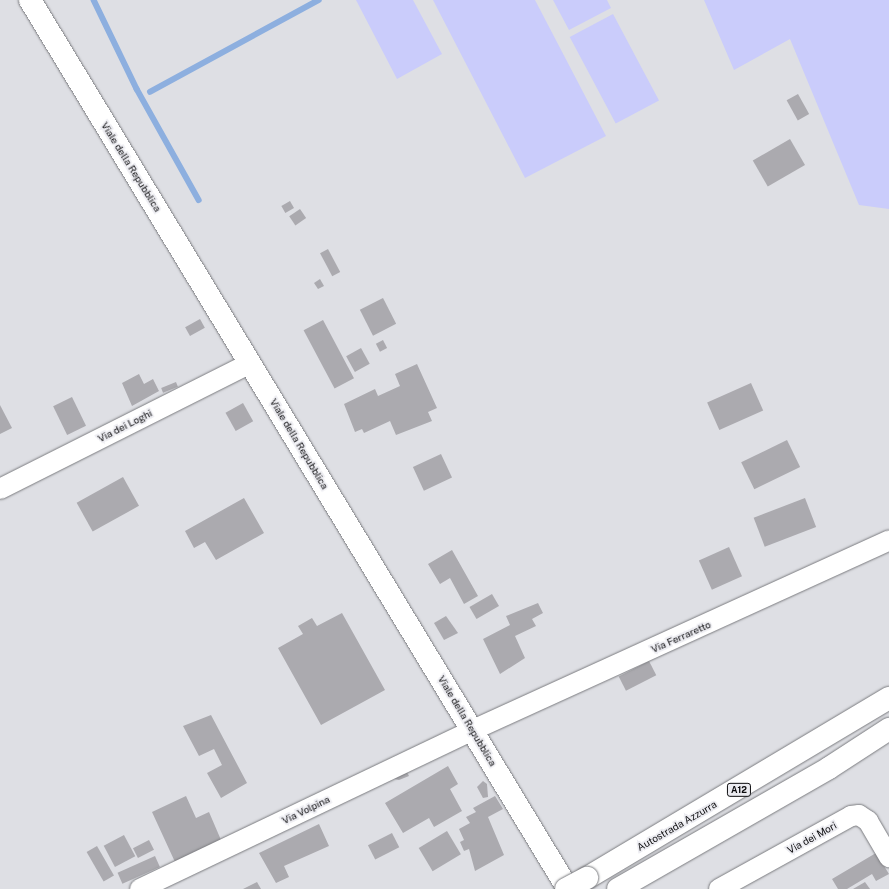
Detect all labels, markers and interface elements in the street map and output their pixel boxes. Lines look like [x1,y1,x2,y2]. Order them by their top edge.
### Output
street label: Viale della Repubblica [99,120,163,214]
street label: Viale della Repubblica [267,397,331,491]
street label: Via dei Loghi [96,407,154,445]
street label: Via Ferraretto [649,619,713,655]
street label: Viale della Repubblica [435,674,499,768]
road number: A12 [726,783,752,797]
street label: Via Volpina [280,793,332,827]
street label: Autostrada Azzurra [635,798,719,854]
street label: Via dei Mori [785,820,839,856]

